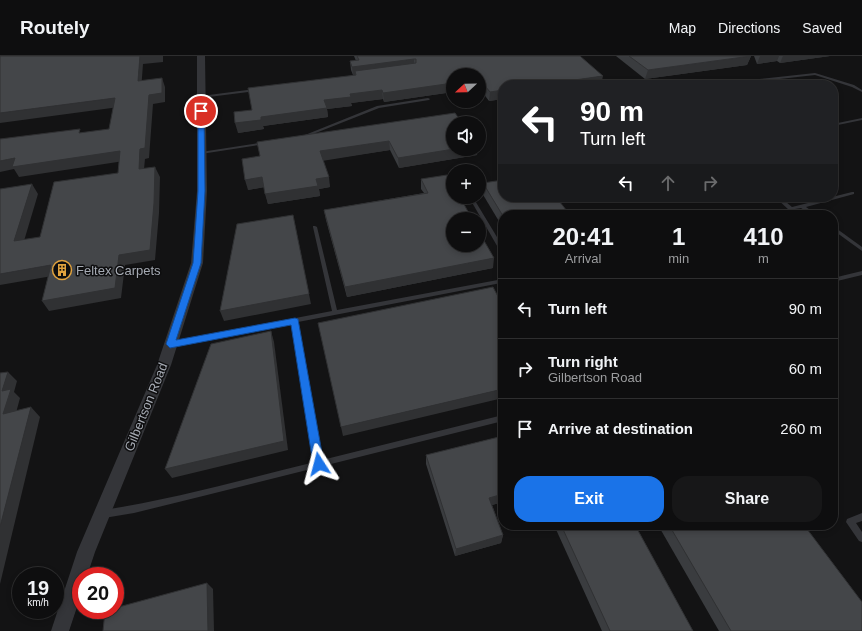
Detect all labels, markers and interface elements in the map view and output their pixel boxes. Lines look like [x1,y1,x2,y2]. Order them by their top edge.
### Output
text: Routely [20,17,90,38]
text: Map [669,20,696,36]
text: Directions [718,20,780,36]
text: Saved [802,20,842,36]
north arrow [446,68,486,108]
map controls [446,68,486,252]
pin [184,94,218,128]
icon: left [514,96,566,148]
text: 90 m [580,96,644,127]
icon: arrive [190,100,212,122]
button: sound [446,116,486,156]
text: Turn left [580,129,645,149]
button: + [446,164,486,204]
icon: left [615,172,637,194]
icon: ahead [657,172,679,194]
icon: right [699,172,721,194]
button: − [446,212,486,252]
text: 20:41 [552,223,614,250]
text: 1 [672,223,685,250]
text: 410 [744,223,784,250]
text: Arrival [565,251,602,266]
text: min [668,251,689,266]
text: m [758,251,769,266]
building icon: Feltex Carpets [51,259,73,281]
place label: Feltex Carpets [76,263,161,278]
icon: left [514,298,536,320]
text: Turn left [548,300,607,317]
text: 90 m [789,300,822,317]
text: Turn right [548,353,618,370]
icon: right [514,358,536,380]
text: 60 m [789,360,822,377]
street label: Gilbertson Road [121,361,171,453]
text: Gilbertson Road [548,370,642,385]
icon: arrive [514,418,536,440]
text: Arrive at destination [548,420,693,437]
text: 260 m [780,420,822,437]
position arrow [298,443,340,485]
button: Exit [514,476,664,522]
button: Share [672,476,822,522]
speed limit sign: 20 [72,567,124,619]
text: 19 [27,577,49,599]
text: km/h [27,597,49,608]

